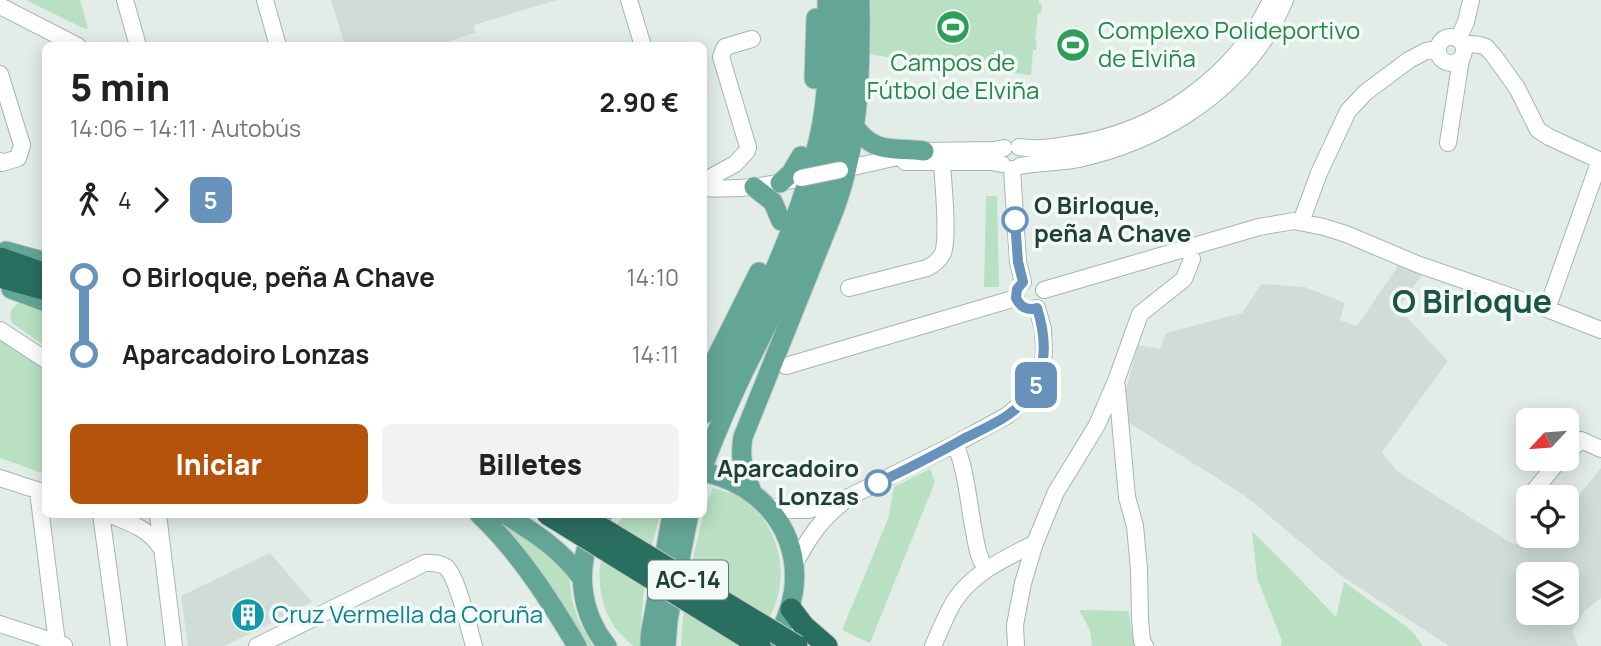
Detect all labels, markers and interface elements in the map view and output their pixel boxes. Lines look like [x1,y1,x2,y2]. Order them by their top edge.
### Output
sports icon: Campos de Fútbol de Elviña [934,8,972,46]
place label: Complexo Polideportivo de Elviña [1098,13,1360,74]
sports icon: Complexo Polideportivo de Elviña [1054,26,1092,64]
place label: Campos de Fútbol de Elviña [867,45,1039,106]
text: 5 min [70,60,170,112]
text: 2.90 € [599,84,679,120]
text: 14:06 – 14:11 · Autobús [70,112,301,144]
icon: walk [70,181,108,219]
icon: forward [142,181,180,219]
text: 5 [204,183,218,216]
text: 4 [118,184,132,216]
place label: O Birloque, peña A Chave [1034,188,1191,249]
marker: O Birloque, peña A Chave [1002,207,1028,233]
text: O Birloque, peña A Chave [122,259,435,295]
text: 14:10 [627,261,679,293]
district label: O Birloque [1392,279,1552,323]
text: Aparcadoiro Lonzas [122,336,369,372]
text: 14:11 [632,338,679,370]
line badge: 5 [1013,362,1059,408]
text: 5 [1029,368,1043,401]
north arrow [1516,408,1578,471]
map controls [1516,408,1579,625]
button: Iniciar [70,424,368,504]
button: Billetes [382,424,679,504]
place label: Aparcadoiro Lonzas [717,451,859,512]
marker: Aparcadoiro Lonzas [865,470,891,496]
button: locate [1516,485,1579,548]
road number: AC-14 [648,560,728,600]
button: layers [1516,562,1579,625]
building icon: Cruz Vermella da Coruña [229,596,267,634]
place label: Cruz Vermella da Coruña [272,597,543,630]

